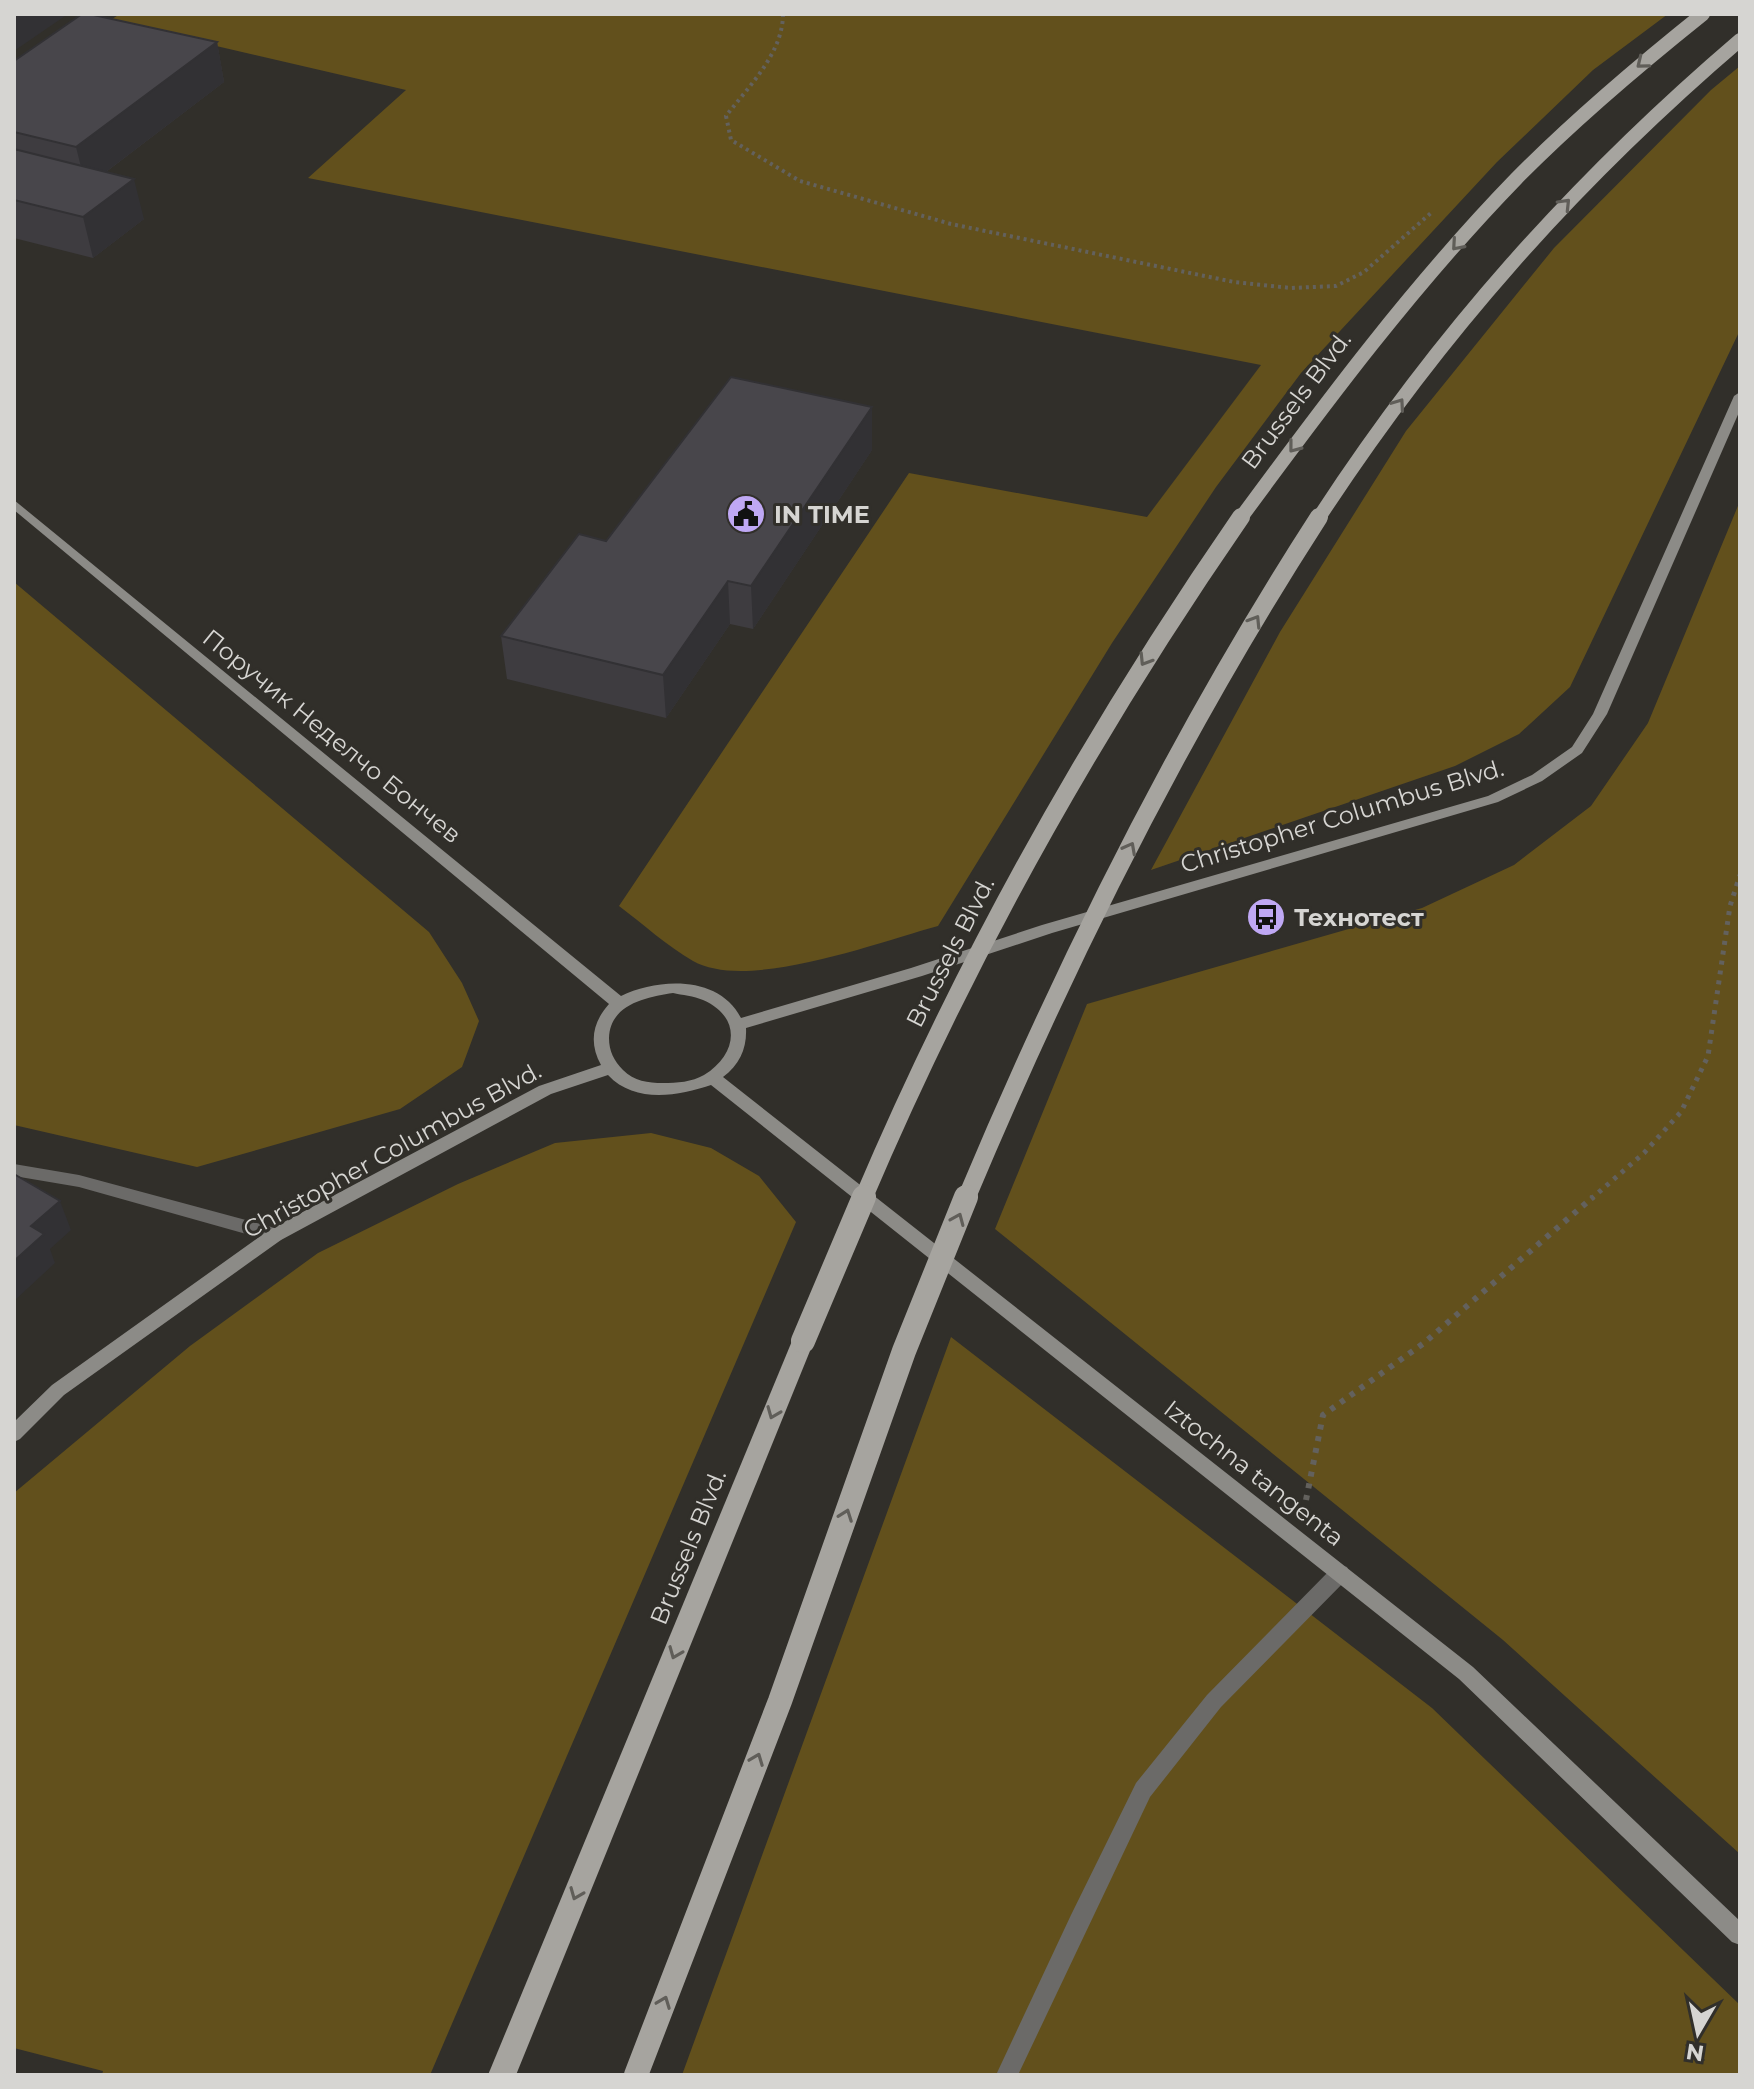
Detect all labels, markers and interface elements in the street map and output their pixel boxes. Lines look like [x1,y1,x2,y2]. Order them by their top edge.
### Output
one-way arrow [1636,53,1651,67]
one-way arrow [1556,199,1570,213]
one-way arrow [1452,235,1467,250]
street label: Brussels Blvd. [1235,325,1357,475]
one-way arrow [1389,398,1403,412]
one-way arrow [1289,438,1304,452]
public building icon: IN TIME [725,493,767,535]
place label: IN TIME [774,500,870,529]
one-way arrow [1246,615,1261,629]
street label: Поручик Неделчо Бончев [197,623,467,849]
one-way arrow [1139,651,1154,666]
street label: Christopher Columbus Blvd. [1177,753,1507,879]
one-way arrow [1120,842,1135,857]
street label: Brussels Blvd. [900,872,1000,1032]
bus stop icon: Технотест [1245,896,1287,938]
place label: Технотест [1294,903,1424,932]
street label: Christopher Columbus Blvd. [238,1056,546,1244]
one-way arrow [948,1213,964,1228]
street label: Iztochna tangenta [1158,1394,1350,1552]
one-way arrow [767,1405,783,1419]
street label: Brussels Blvd. [644,1465,732,1629]
one-way arrow [837,1509,853,1523]
one-way arrow [668,1645,684,1659]
one-way arrow [747,1753,764,1767]
one-way arrow [569,1886,586,1900]
north arrow [1658,1993,1738,2073]
one-way arrow [654,1996,671,2010]
text: N [1684,2038,1706,2067]

